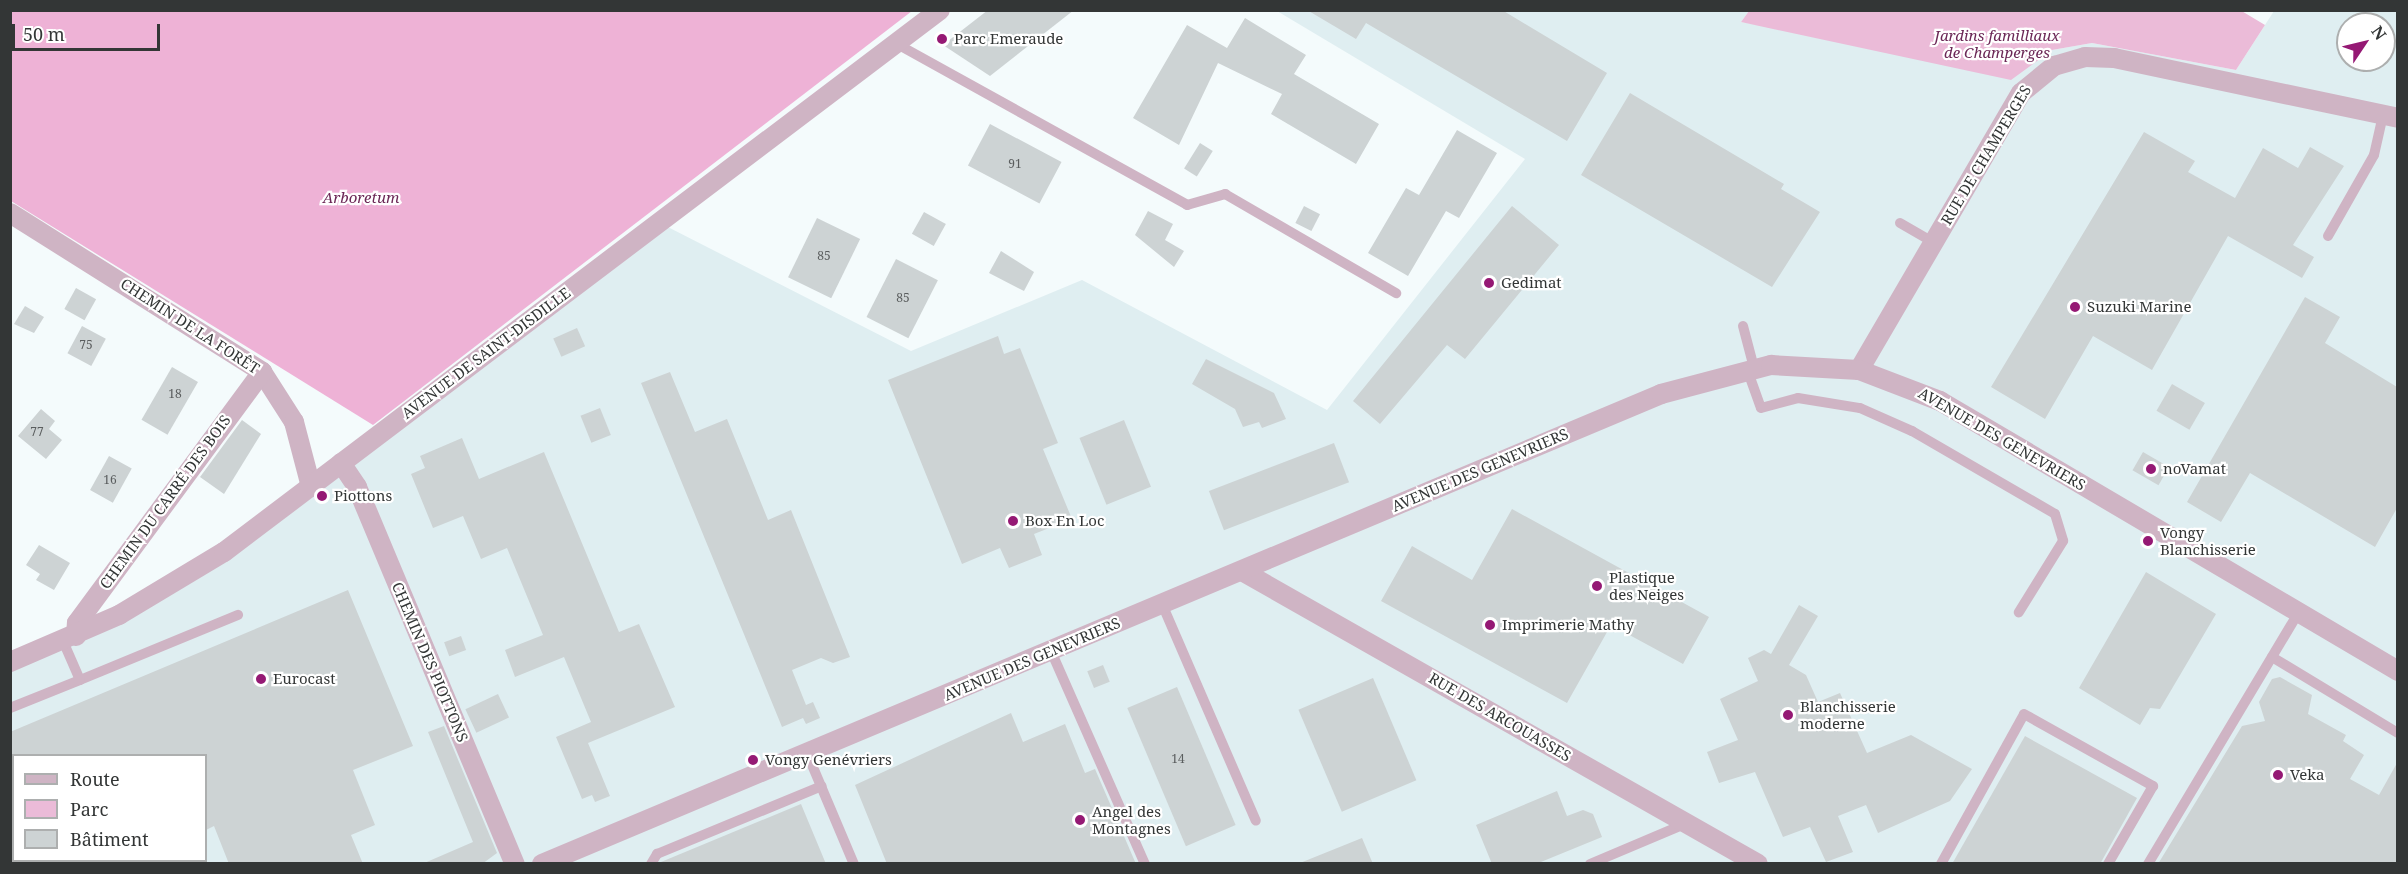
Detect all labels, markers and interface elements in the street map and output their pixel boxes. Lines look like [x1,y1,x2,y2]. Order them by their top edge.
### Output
scale bar [15,12,164,50]
north arrow [2336,12,2396,72]
text: N [2366,21,2392,44]
text: 50 m [23,22,65,46]
park label: Jardins familliaux de Champerges [1935,26,2059,61]
place label: Parc Emeraude [954,30,1063,48]
marker: Parc Emeraude [935,32,949,46]
street label: RUE DE CHAMPERGES [1937,82,2035,228]
house number: 91 [1008,157,1022,171]
park label: Arboretum [323,189,399,207]
house number: 85 [817,249,831,263]
street label: CHEMIN DE LA FORÊT [117,274,263,378]
place label: Gedimat [1501,274,1562,292]
marker: Gedimat [1482,276,1496,290]
street label: AVENUE DE SAINT-DISDILLE [398,284,574,422]
house number: 85 [896,291,910,305]
place label: Suzuki Marine [2087,298,2191,316]
marker: Suzuki Marine [2068,300,2082,314]
house number: 75 [79,338,93,352]
street label: AVENUE DES GENEVRIERS [1915,384,2089,494]
house number: 18 [168,387,182,401]
street label: CHEMIN DU CARRÉ DES BOIS [96,412,234,592]
house number: 77 [30,425,44,439]
street label: AVENUE DES GENEVRIERS [1389,425,1571,515]
place label: noVamat [2163,460,2226,478]
marker: noVamat [2144,462,2158,476]
house number: 16 [103,473,117,487]
place label: Piottons [334,487,392,505]
marker: Piottons [315,489,329,503]
place label: Box En Loc [1025,512,1104,530]
marker: Box En Loc [1006,514,1020,528]
place label: Vongy Blanchisserie [2160,523,2256,558]
marker: Vongy Blanchisserie [2141,534,2155,548]
place label: Plastique des Neiges [1609,568,1684,603]
street label: CHEMIN DES PIOTTONS [388,579,472,745]
marker: Plastique des Neiges [1590,579,1604,593]
street label: AVENUE DES GENEVRIERS [941,614,1123,704]
place label: Imprimerie Mathy [1502,616,1634,634]
marker: Imprimerie Mathy [1483,618,1497,632]
street label: RUE DES ARCOUASSES [1426,669,1574,765]
place label: Eurocast [273,670,335,688]
marker: Eurocast [254,672,268,686]
place label: Blanchisserie moderne [1800,697,1896,732]
marker: Blanchisserie moderne [1781,708,1795,722]
place label: Vongy Genévriers [765,751,892,769]
house number: 14 [1171,752,1185,766]
marker: Vongy Genévriers [746,753,760,767]
legend [12,754,207,862]
place label: Veka [2290,766,2324,784]
text: Route [70,767,120,791]
marker: Veka [2271,768,2285,782]
text: Parc [70,797,108,821]
place label: Angel des Montagnes [1092,802,1171,837]
marker: Angel des Montagnes [1073,813,1087,827]
text: Bâtiment [70,827,149,851]

